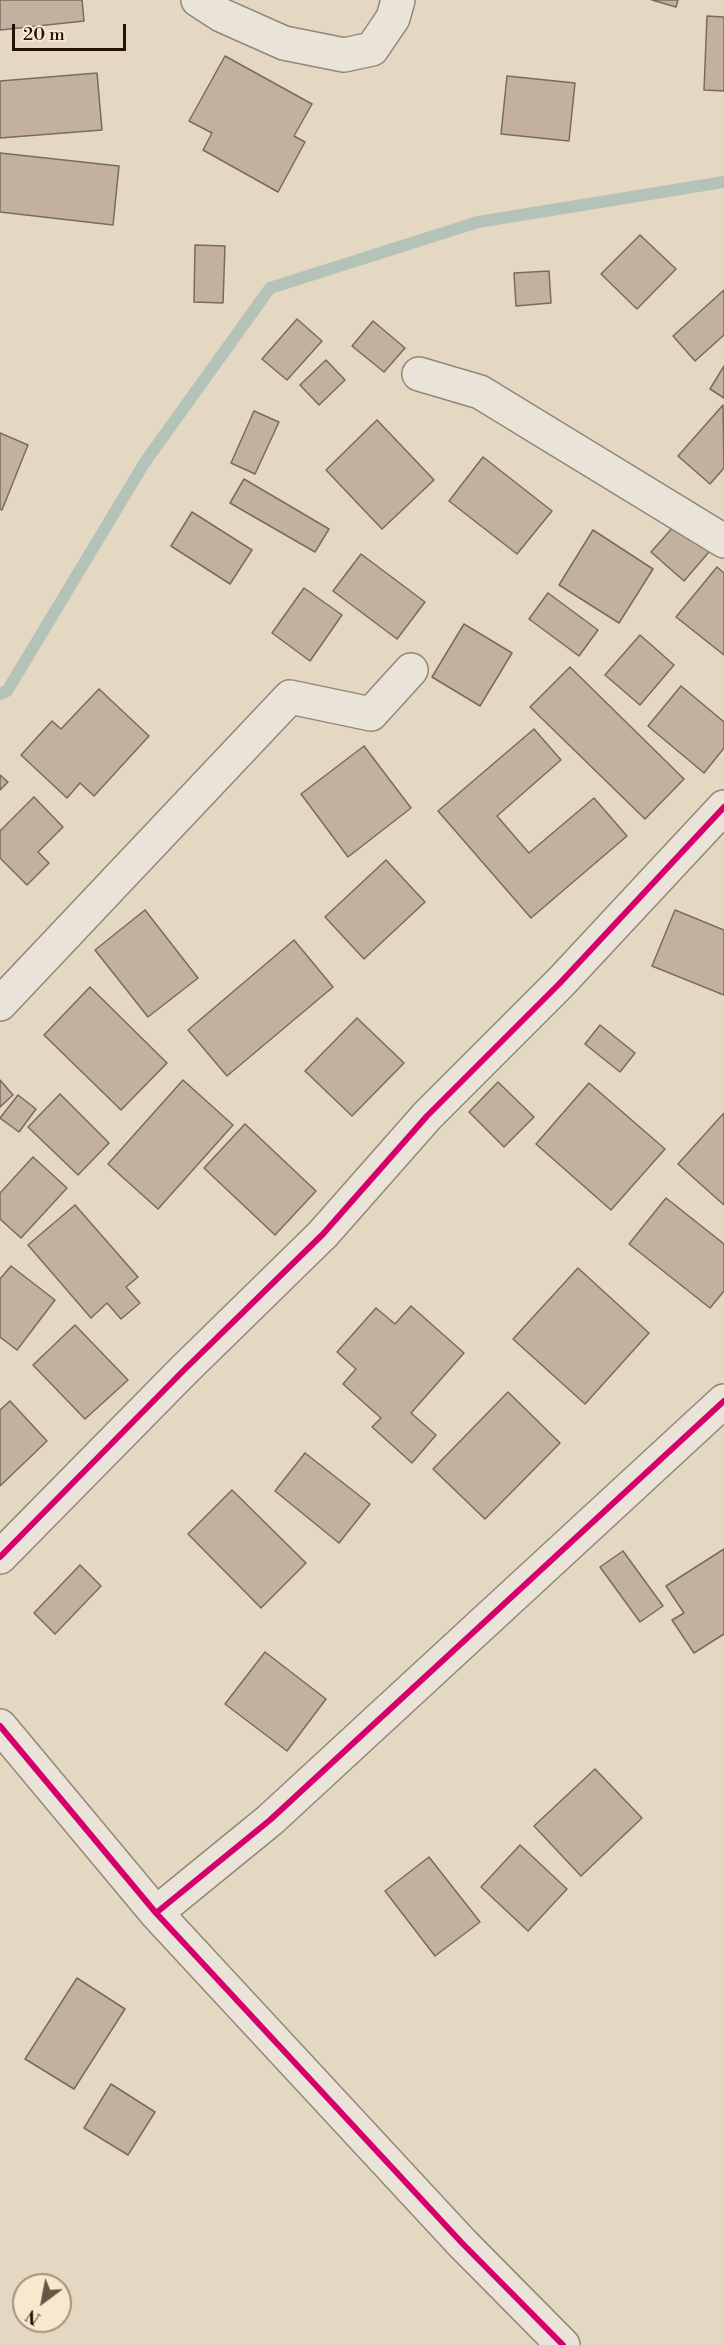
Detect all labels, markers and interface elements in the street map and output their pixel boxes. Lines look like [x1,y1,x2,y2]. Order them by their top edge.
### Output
scale bar [15,12,129,50]
text: 20 m [23,23,65,46]
north arrow [12,2273,72,2333]
text: N [23,2305,44,2328]

